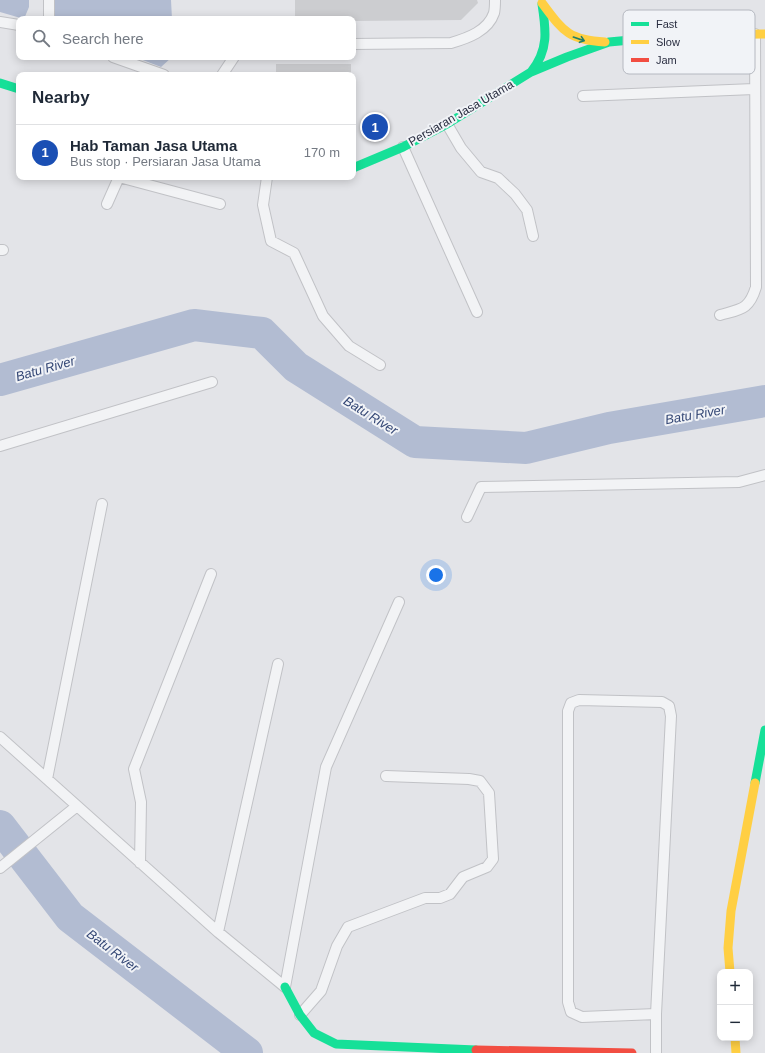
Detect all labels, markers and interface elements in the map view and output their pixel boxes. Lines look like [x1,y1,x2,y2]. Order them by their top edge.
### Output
legend [623,10,755,74]
search box [16,16,356,60]
text: Fast [656,18,677,30]
icon: search [30,27,52,49]
text: Search here [62,30,144,47]
one-way arrow [573,35,585,43]
text: Slow [656,36,680,48]
text: Jam [656,54,677,66]
street label: Persiaran Jasa Utama [406,77,516,149]
text: Nearby [32,88,90,107]
pin: 1 [362,112,388,142]
text: Hab Taman Jasa Utama [70,137,237,154]
text: 1 [41,145,49,160]
text: 170 m [304,145,340,160]
text: Bus stop · Persiaran Jasa Utama [70,154,261,169]
water label: Batu River [14,353,77,384]
water label: Batu River [341,393,401,438]
water label: Batu River [664,402,727,427]
your location [426,565,446,585]
water label: Batu River [84,926,142,975]
map controls [717,969,753,1041]
button: + [717,969,753,1005]
button: − [717,1005,753,1041]

